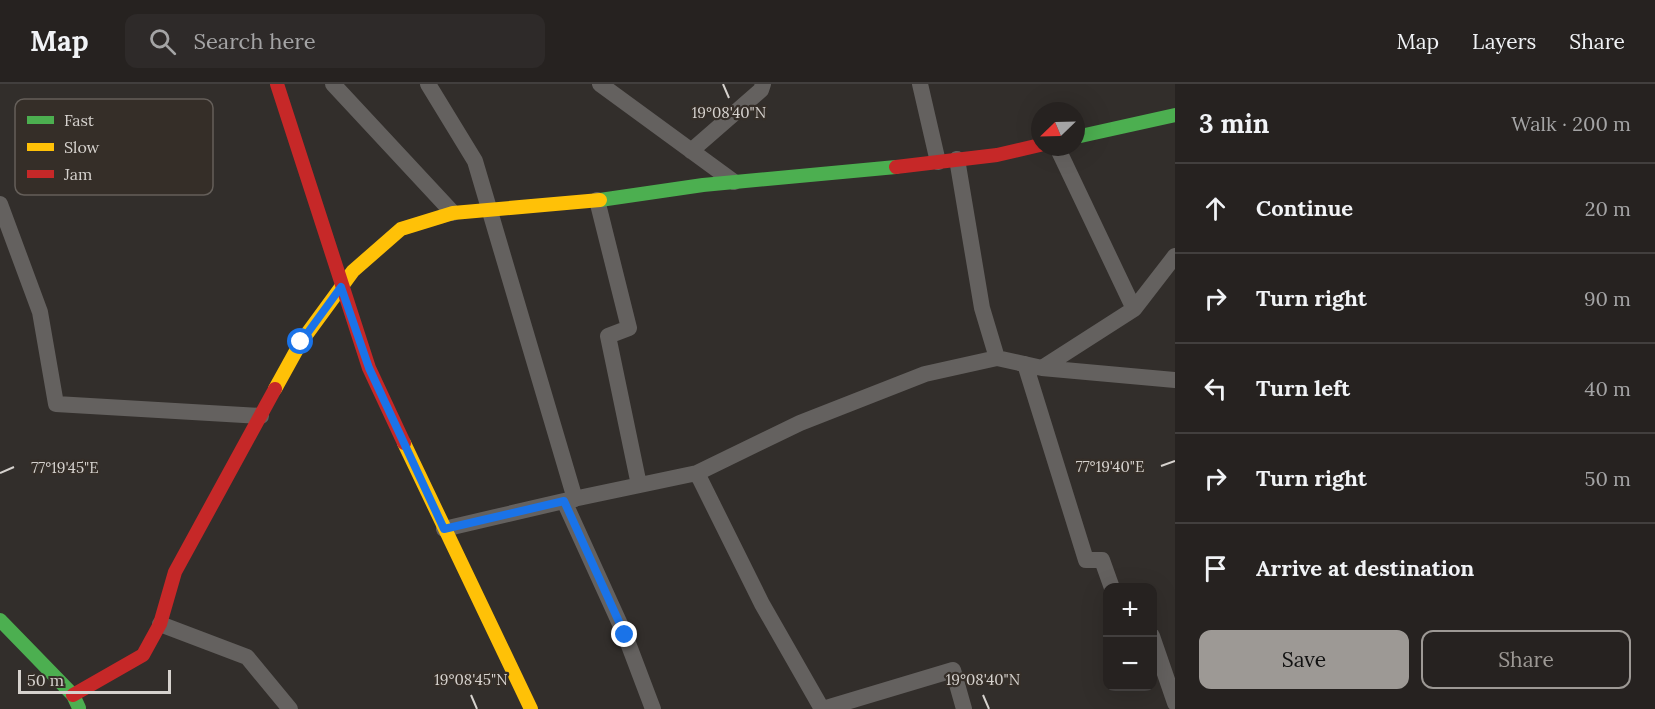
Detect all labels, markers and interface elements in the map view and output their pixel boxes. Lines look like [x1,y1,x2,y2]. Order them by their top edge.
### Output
search box [125,14,545,68]
text: Map [30,23,89,59]
icon: search [146,25,179,58]
text: Search here [194,27,316,55]
text: Map [1396,28,1439,55]
text: Layers [1472,28,1536,55]
text: Share [1569,28,1625,55]
legend [15,99,213,195]
north arrow [1031,102,1085,156]
text: 19°08'40"N [692,103,766,122]
text: 3 min [1199,107,1269,140]
text: Fast [64,110,95,130]
text: Walk · 200 m [1511,111,1631,136]
text: Slow [64,137,100,157]
text: Jam [63,164,92,184]
icon: ahead [1199,192,1232,225]
text: Continue [1256,194,1353,222]
text: 20 m [1585,196,1631,221]
icon: right [1199,282,1232,315]
text: Turn right [1256,284,1367,312]
text: 90 m [1584,286,1631,311]
route start [287,328,313,354]
icon: left [1199,372,1232,405]
text: Turn left [1256,374,1350,402]
text: 40 m [1585,376,1631,401]
text: 77°19'40"E [1076,457,1144,476]
text: 77°19'45"E [31,458,99,477]
icon: right [1199,462,1232,495]
text: Turn right [1256,464,1367,492]
text: 50 m [1585,466,1631,491]
icon: arrive [1199,552,1232,585]
text: Arrive at destination [1256,554,1474,582]
map controls [1103,583,1157,691]
button: + [1103,583,1157,637]
route end [611,621,637,647]
button: Save [1199,630,1409,689]
button: Share [1421,630,1631,689]
button: − [1103,637,1157,691]
scale bar [18,667,171,694]
text: 50 m [27,670,64,690]
text: 19°08'45"N [434,670,508,689]
text: 19°08'40"N [946,670,1020,689]

